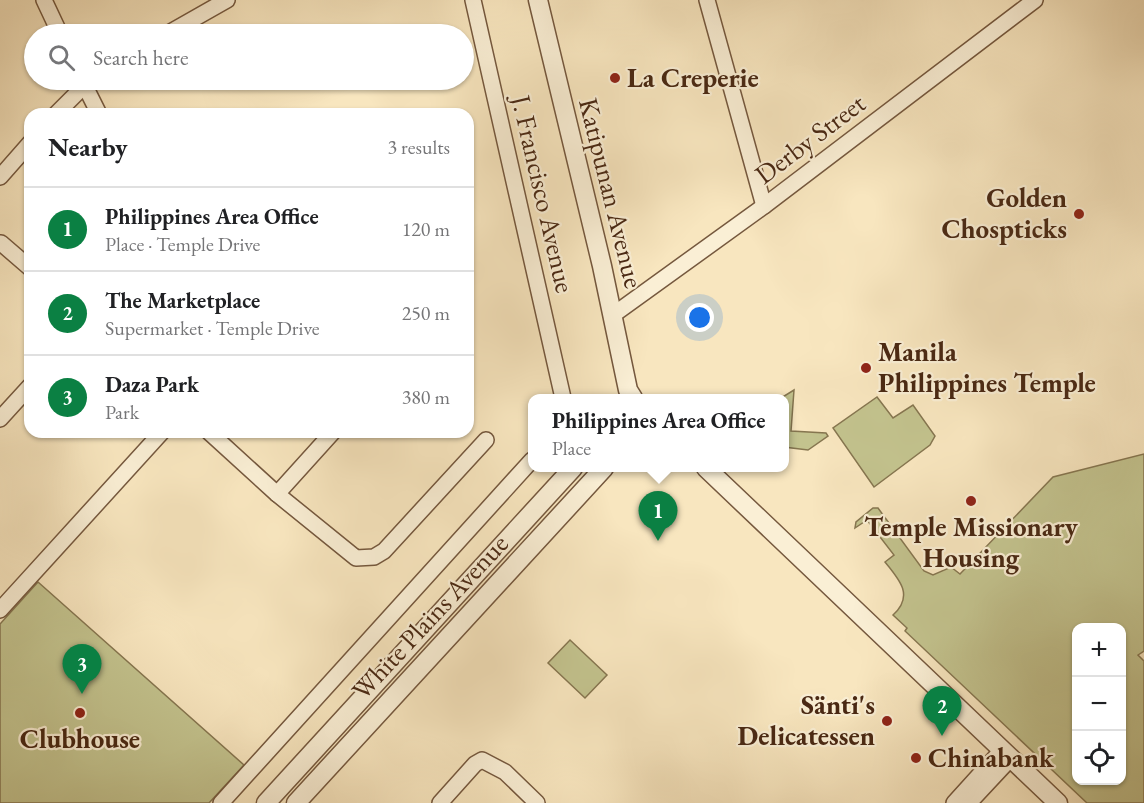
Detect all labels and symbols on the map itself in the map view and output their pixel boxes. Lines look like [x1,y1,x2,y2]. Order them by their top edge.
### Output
place label: La Creperie [627,60,759,95]
marker: La Creperie [608,71,622,85]
street label: Derby Street [747,85,872,192]
street label: J. Francisco Avenue [503,90,583,296]
street label: Katipunan Avenue [571,94,652,292]
place label: Golden Chospticks [941,180,1067,246]
marker: Golden Chospticks [1072,207,1086,221]
your location [685,303,714,332]
place label: Manila Philippines Temple [878,334,1096,400]
marker: Manila Philippines Temple [859,361,873,375]
pin: 1 [638,492,678,541]
marker: Temple Missionary Housing [964,494,978,508]
place label: Temple Missionary Housing [864,509,1079,575]
street label: White Plains Avenue [344,526,516,707]
pin: 3 [62,644,101,694]
pin: 2 [922,686,962,736]
place label: Sänti's Delicatessen [738,687,875,753]
marker: Clubhouse [73,706,87,720]
marker: Sänti's Delicatessen [880,714,894,728]
place label: Clubhouse [20,721,140,756]
place label: Chinabank [928,740,1055,775]
marker: Chinabank [909,751,923,765]

